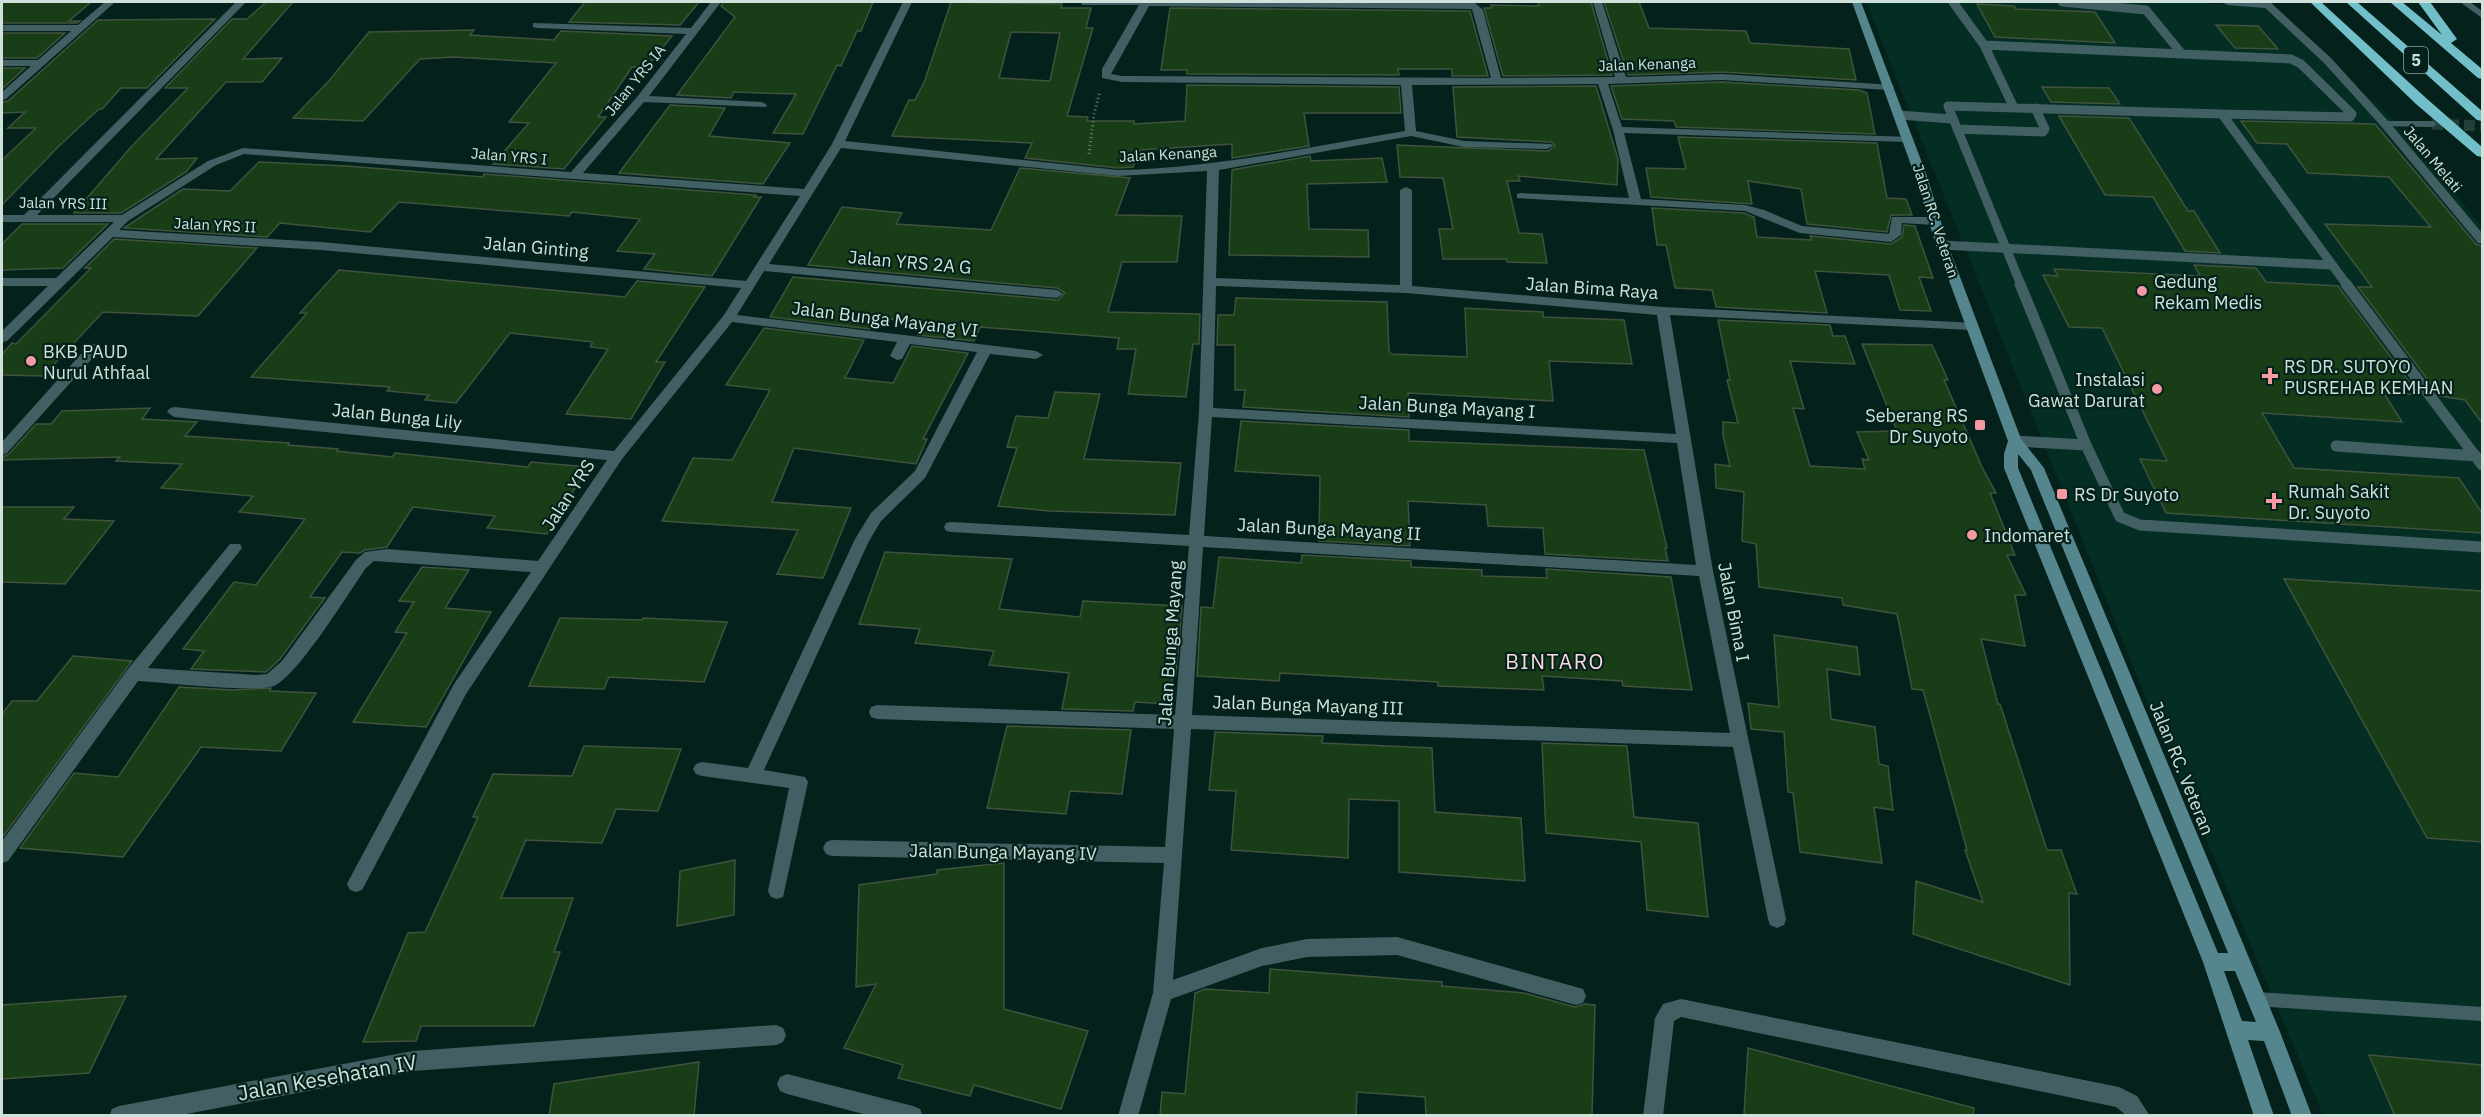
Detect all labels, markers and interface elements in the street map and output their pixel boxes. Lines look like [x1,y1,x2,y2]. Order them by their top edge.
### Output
street label: Jalan YRS IA [600,40,670,119]
road number: 5 [2404,47,2428,73]
street label: Jalan Kenanga [1598,53,1696,75]
street label: Jalan Melati [2400,122,2466,196]
street label: Jalan Kenanga [1119,142,1217,166]
street label: Jalan YRS I [470,143,548,169]
street label: Jalan RC. Veteran [1909,162,1963,280]
street label: Jalan YRS III [19,193,107,213]
street label: Jalan YRS II [173,213,257,237]
street label: Jalan Ginting [482,231,590,263]
street label: Jalan YRS 2A G [847,245,973,279]
place label: Gedung Rekam Medis [2154,270,2262,314]
street label: Jalan Bima Raya [1525,272,1659,304]
marker: Gedung Rekam Medis [2135,284,2149,298]
street label: Jalan Bunga Mayang VI [790,296,980,342]
place label: BKB PAUD Nurul Athfaal [43,340,150,384]
marker: BKB PAUD Nurul Athfaal [24,354,38,368]
place label: RS DR. SUTOYO PUSREHAB KEMHAN [2284,355,2453,399]
marker: RS DR. SUTOYO PUSREHAB KEMHAN [2261,367,2279,385]
place label: Instalasi Gawat Darurat [2028,368,2145,412]
marker: Instalasi Gawat Darurat [2150,382,2164,396]
street label: Jalan Bunga Mayang I [1358,391,1536,423]
street label: Jalan Bunga Lily [331,398,463,434]
place label: Seberang RS Dr Suyoto [1865,404,1968,448]
marker: Seberang RS Dr Suyoto [1973,418,1987,432]
street label: Jalan YRS [536,455,600,535]
place label: Rumah Sakit Dr. Suyoto [2288,480,2390,524]
place label: RS Dr Suyoto [2074,483,2179,506]
marker: RS Dr Suyoto [2055,487,2069,501]
marker: Rumah Sakit Dr. Suyoto [2265,492,2283,510]
street label: Jalan Bunga Mayang II [1236,513,1422,545]
place label: Indomaret [1984,524,2070,547]
marker: Indomaret [1965,528,1979,542]
street label: Jalan Bunga Mayang [1153,559,1187,726]
street label: Jalan Bima I [1713,560,1755,664]
district label: BINTARO [1505,647,1605,675]
street label: Jalan Bunga Mayang III [1212,690,1404,720]
street label: Jalan RC. Veteran [2145,698,2219,838]
street label: Jalan Bunga Mayang IV [909,839,1097,865]
street label: Jalan Kesehatan IV [235,1047,419,1107]

